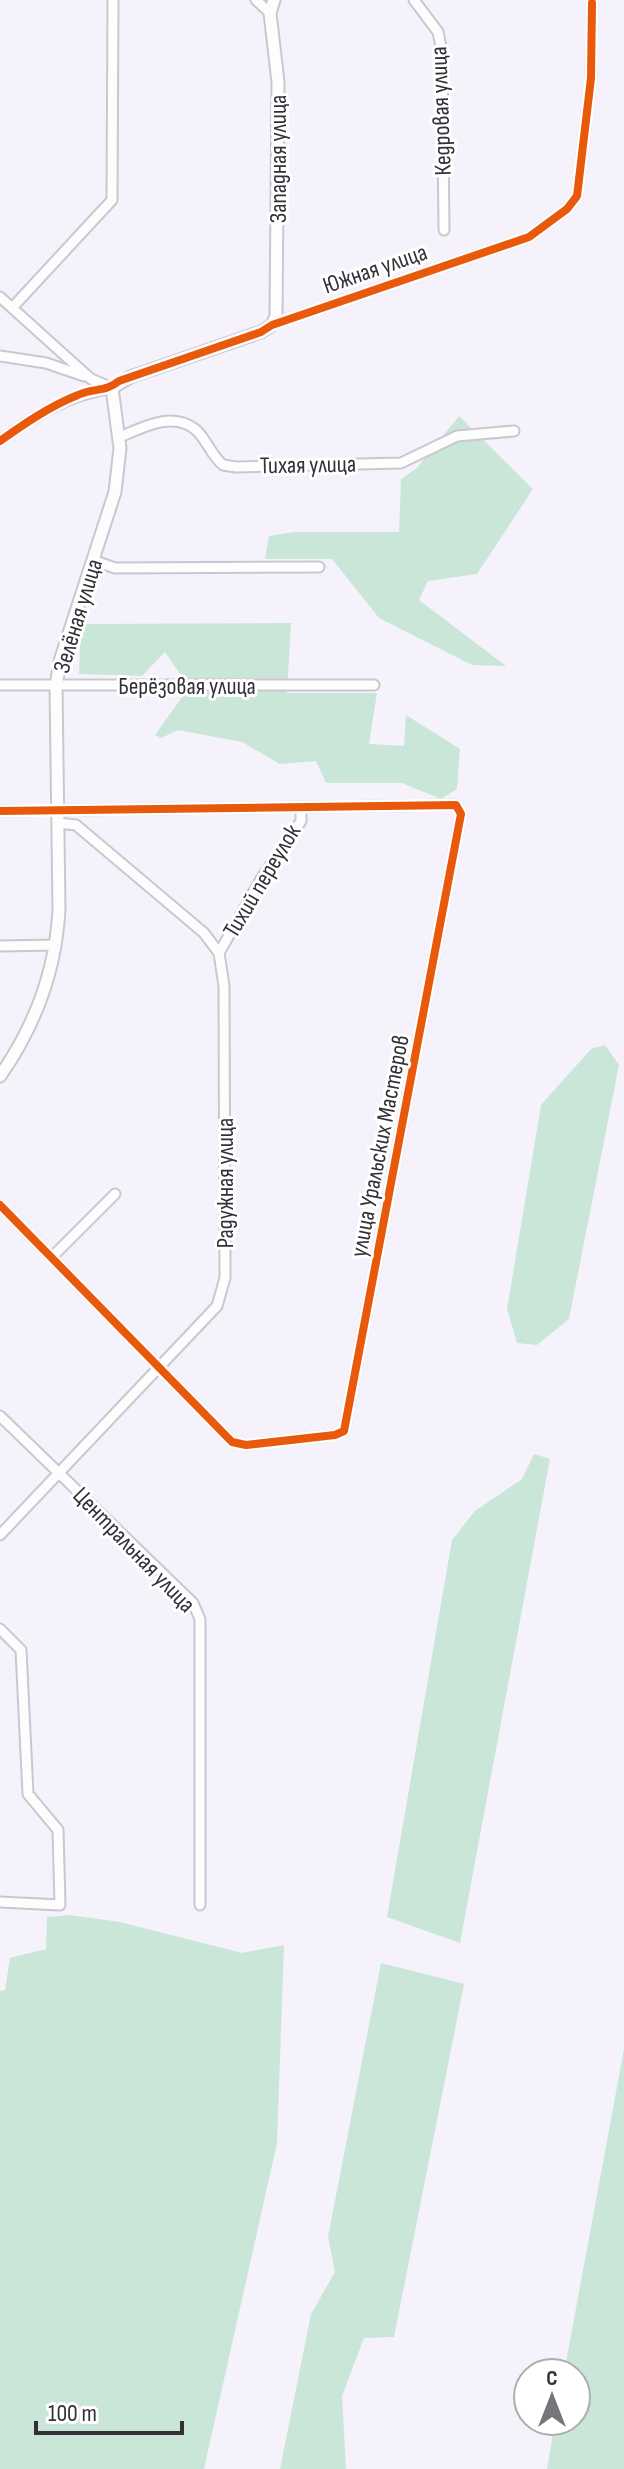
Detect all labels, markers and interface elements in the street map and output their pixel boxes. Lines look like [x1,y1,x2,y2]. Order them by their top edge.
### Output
street label: Кедровая улица [424,46,458,176]
street label: Западная улица [264,95,293,223]
street label: Южная улица [319,238,431,300]
street label: Тихая улица [260,450,356,480]
street label: Зелёная улица [47,556,109,676]
street label: Берёзовая улица [118,672,256,701]
street label: Тихий переулок [217,818,308,943]
street label: улица Уральских Мастеров [344,1032,416,1260]
street label: Радужная улица [211,1118,240,1248]
street label: Центральная улица [67,1481,201,1619]
north arrow [512,2357,592,2437]
text: С [546,2365,558,2392]
scale bar [36,2385,182,2435]
text: 100 m [48,2399,97,2428]

